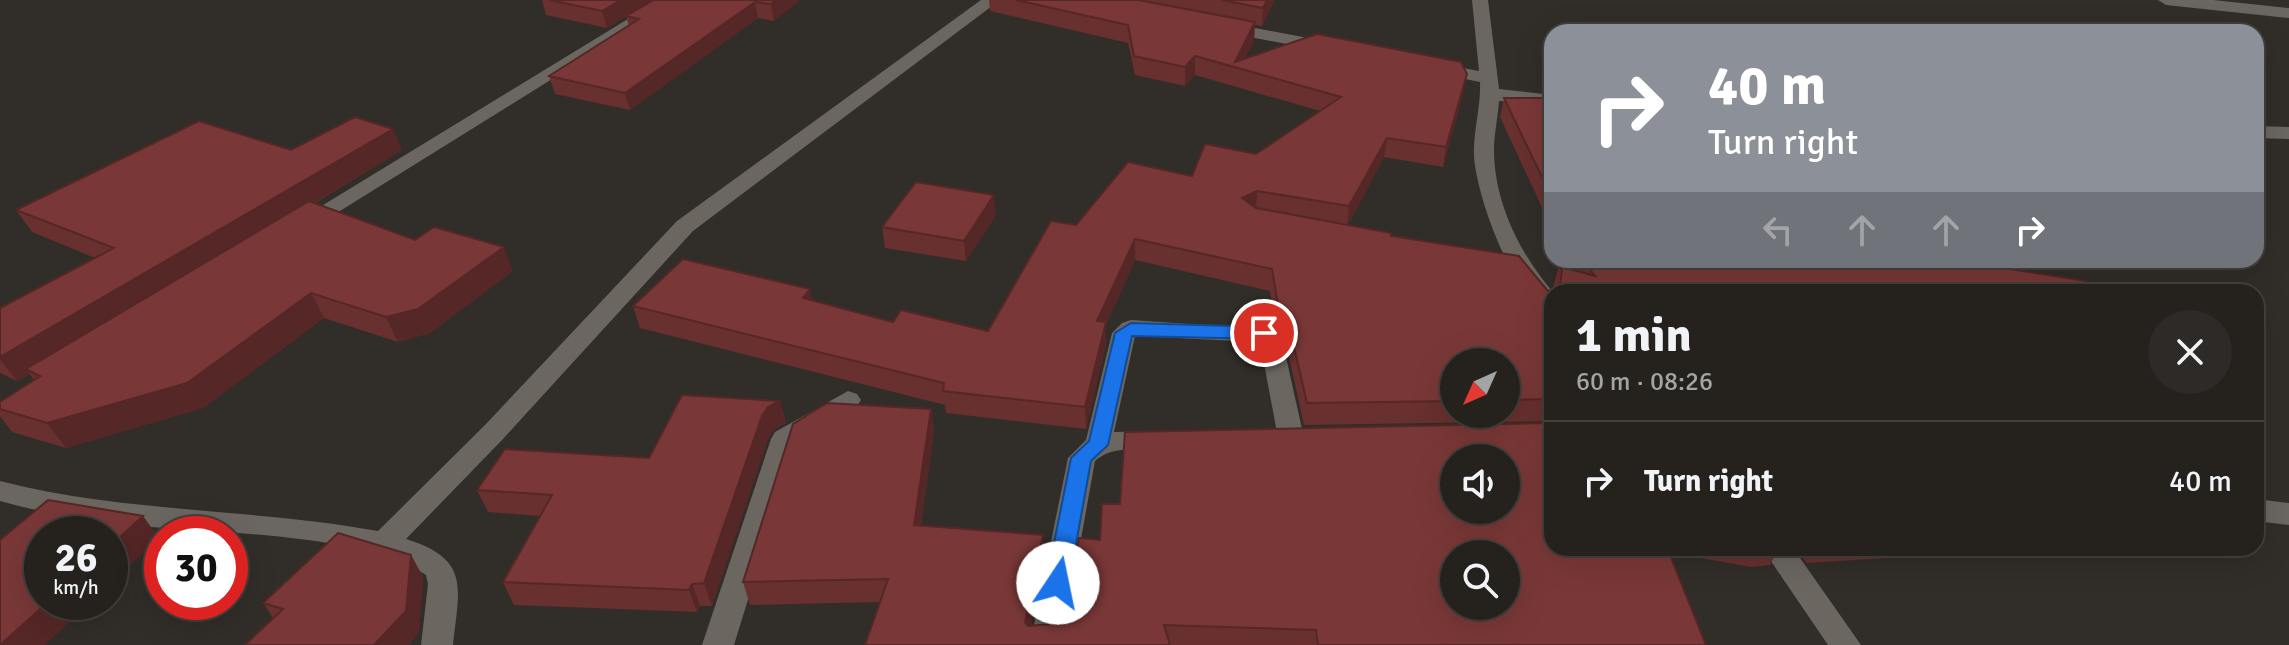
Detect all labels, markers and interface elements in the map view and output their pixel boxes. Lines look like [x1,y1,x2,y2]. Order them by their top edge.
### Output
text: 40 m [1708,51,1826,120]
icon: right [1576,56,1680,160]
text: Turn right [1708,120,1858,165]
icon: left [1756,208,1800,252]
icon: ahead [1840,208,1884,252]
icon: ahead [1924,208,1968,252]
icon: right [2008,208,2052,252]
pin [1230,299,1298,367]
text: 1 min [1576,306,1692,365]
button: close [2148,310,2232,394]
icon: arrive [1242,311,1286,355]
north arrow [1440,348,1520,428]
map controls [1440,348,1520,620]
text: 60 m · 08:26 [1576,366,1713,398]
button: sound [1440,444,1520,524]
icon: right [1576,459,1620,503]
text: Turn right [1644,463,1773,500]
text: 40 m [2169,463,2232,500]
speed limit sign: 30 [144,516,248,620]
text: 26 [54,533,98,583]
button: search [1440,540,1520,620]
position arrow [1016,541,1100,625]
text: km/h [53,575,99,600]

